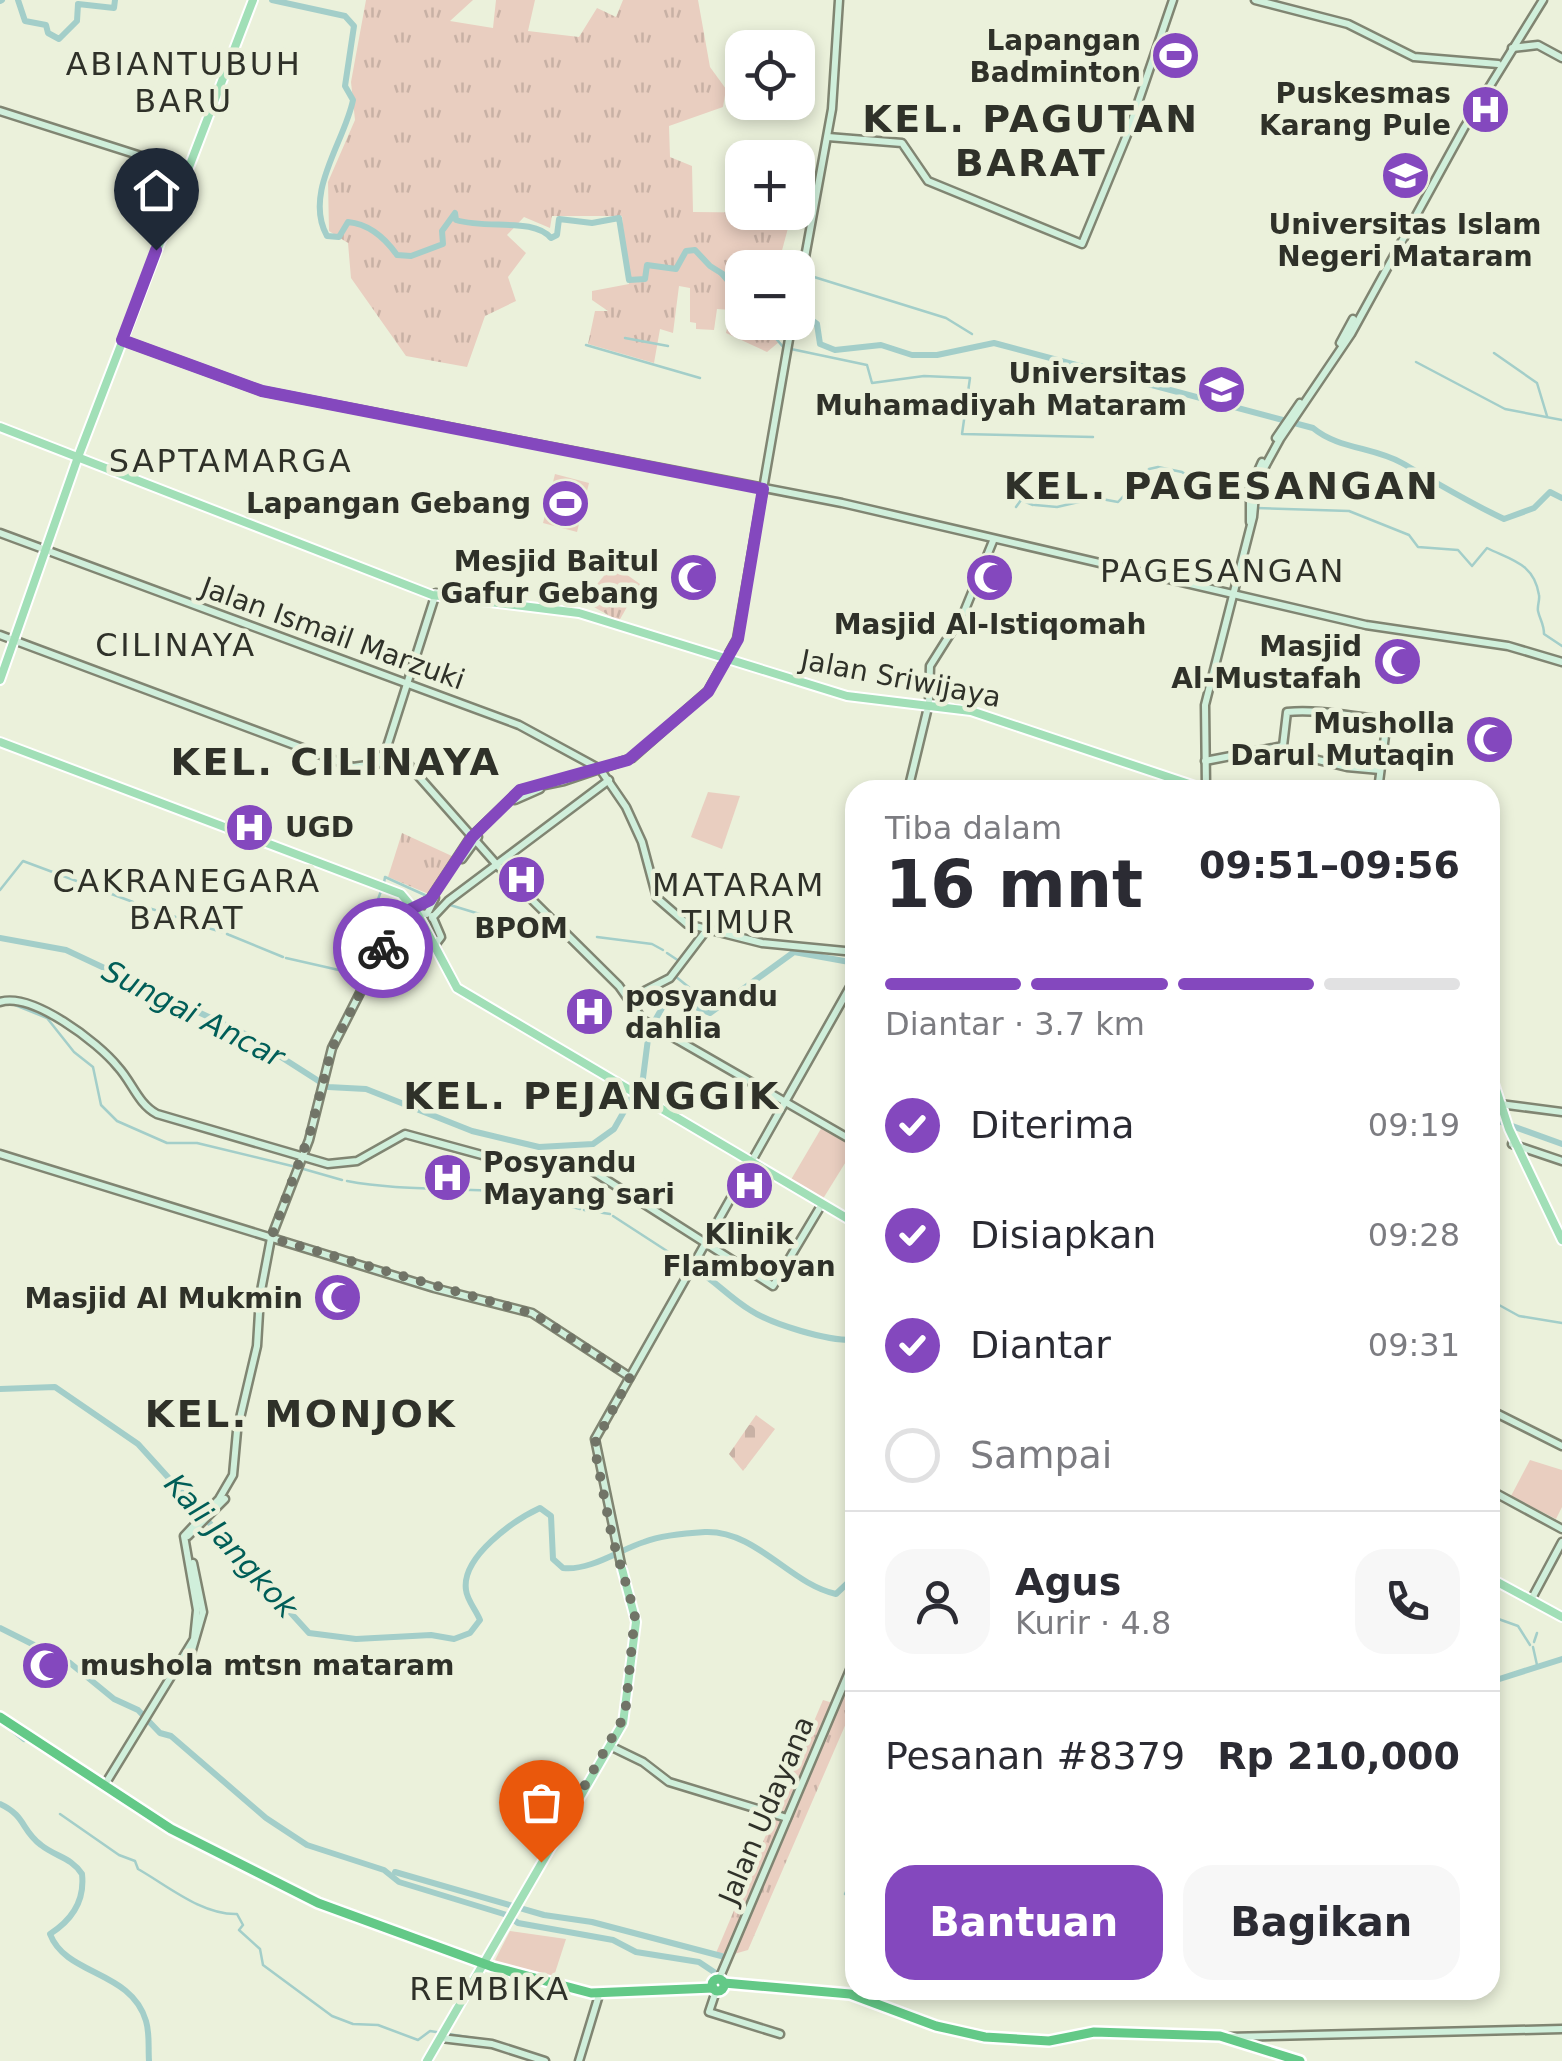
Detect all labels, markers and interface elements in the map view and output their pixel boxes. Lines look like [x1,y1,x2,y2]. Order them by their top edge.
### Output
place label: Lapangan Badminton [969,24,1141,89]
map controls [725,30,815,340]
button: locate [725,30,815,120]
sports icon: Lapangan Badminton [1150,30,1202,82]
district label: ABIANTUBUH BARU [66,45,302,120]
place label: Puskesmas Karang Pule [1259,77,1451,142]
hospital icon: Puskesmas Karang Pule [1460,83,1512,135]
district label: KEL. PAGUTAN BARAT [862,97,1200,185]
button: + [725,140,815,230]
pin [114,148,199,251]
school or university icon: Universitas Islam Negeri Mataram [1379,150,1431,202]
icon: home [129,163,184,218]
place label: Universitas Islam Negeri Mataram [1268,208,1542,273]
button: − [725,250,815,340]
place label: Universitas Muhamadiyah Mataram [815,357,1187,422]
school or university icon: Universitas Muhamadiyah Mataram [1196,363,1248,415]
district label: SAPTAMARGA [109,442,353,480]
district label: KEL. PAGESANGAN [1004,464,1440,508]
sports icon: Lapangan Gebang [540,477,592,529]
place label: Lapangan Gebang [246,487,531,520]
place label: Mesjid Baitul Gafur Gebang [441,545,659,610]
mosque icon: Mesjid Baitul Gafur Gebang [668,551,720,603]
mosque icon: Masjid Al-Istiqomah [964,551,1016,603]
district label: PAGESANGAN [1100,552,1346,590]
street label: Jalan Ismail Marzuki [195,570,469,697]
place label: Masjid Al-Istiqomah [834,608,1146,641]
district label: CILINAYA [95,626,257,664]
place label: Masjid Al-Mustafah [1171,630,1362,695]
mosque icon: Masjid Al-Mustafah [1371,636,1423,688]
street label: Jalan Sriwijaya [796,643,1004,714]
place label: Musholla Darul Mutaqin [1230,707,1455,772]
mosque icon: Musholla Darul Mutaqin [1464,713,1516,765]
district label: KEL. CILINAYA [170,740,502,784]
hospital icon: UGD [224,801,276,853]
text: Tiba dalam [885,809,1062,847]
place label: UGD [285,811,354,844]
text: 09:51–09:56 [1199,843,1460,887]
text: 16 mnt [885,847,1143,922]
hospital icon: BPOM [495,854,547,906]
district label: CAKRANEGARA BARAT [52,862,322,937]
district label: MATARAM TIMUR [652,866,826,941]
courier [333,898,433,998]
place label: BPOM [474,912,568,945]
icon: bike [356,921,411,976]
water label: Sungai Ancar [97,953,291,1075]
place label: posyandu dahlia [625,980,778,1045]
hospital icon: posyandu dahlia [564,986,616,1038]
text: Diantar · 3.7 km [885,1005,1145,1043]
district label: KEL. PEJANGGIK [403,1074,781,1118]
icon: check [885,1098,940,1153]
text: Diterima [970,1103,1135,1147]
text: 09:19 [1368,1106,1460,1144]
place label: Posyandu Mayang sari [483,1146,675,1211]
hospital icon: Posyandu Mayang sari [422,1152,474,1204]
hospital icon: Klinik Flamboyan [723,1160,775,1212]
icon: check [885,1208,940,1263]
text: Disiapkan [970,1213,1156,1257]
text: 09:28 [1368,1216,1460,1254]
place label: Klinik Flamboyan [662,1218,836,1283]
mosque icon: Masjid Al Mukmin [312,1272,364,1324]
place label: Masjid Al Mukmin [24,1282,303,1315]
icon: check [885,1318,940,1373]
text: Diantar [970,1323,1111,1367]
text: 09:31 [1368,1326,1460,1364]
district label: KEL. MONJOK [145,1392,457,1436]
text: Sampai [970,1433,1112,1477]
water label: Kali Jangkok [158,1466,306,1626]
button: person [885,1549,990,1654]
button: phone [1355,1549,1460,1654]
text: Agus [1015,1560,1121,1604]
text: Kurir · 4.8 [1015,1604,1171,1642]
mosque icon: mushola mtsn mataram [19,1639,71,1691]
place label: mushola mtsn mataram [80,1649,454,1682]
street label: Jalan Udayana [711,1711,821,1911]
text: Pesanan #8379 [885,1734,1185,1778]
text: Rp 210,000 [1217,1734,1460,1778]
pin [499,1760,584,1863]
icon: bag [514,1775,569,1830]
button: Bantuan [885,1865,1163,1980]
button: Bagikan [1183,1865,1460,1980]
district label: REMBIKA [409,1970,571,2008]

